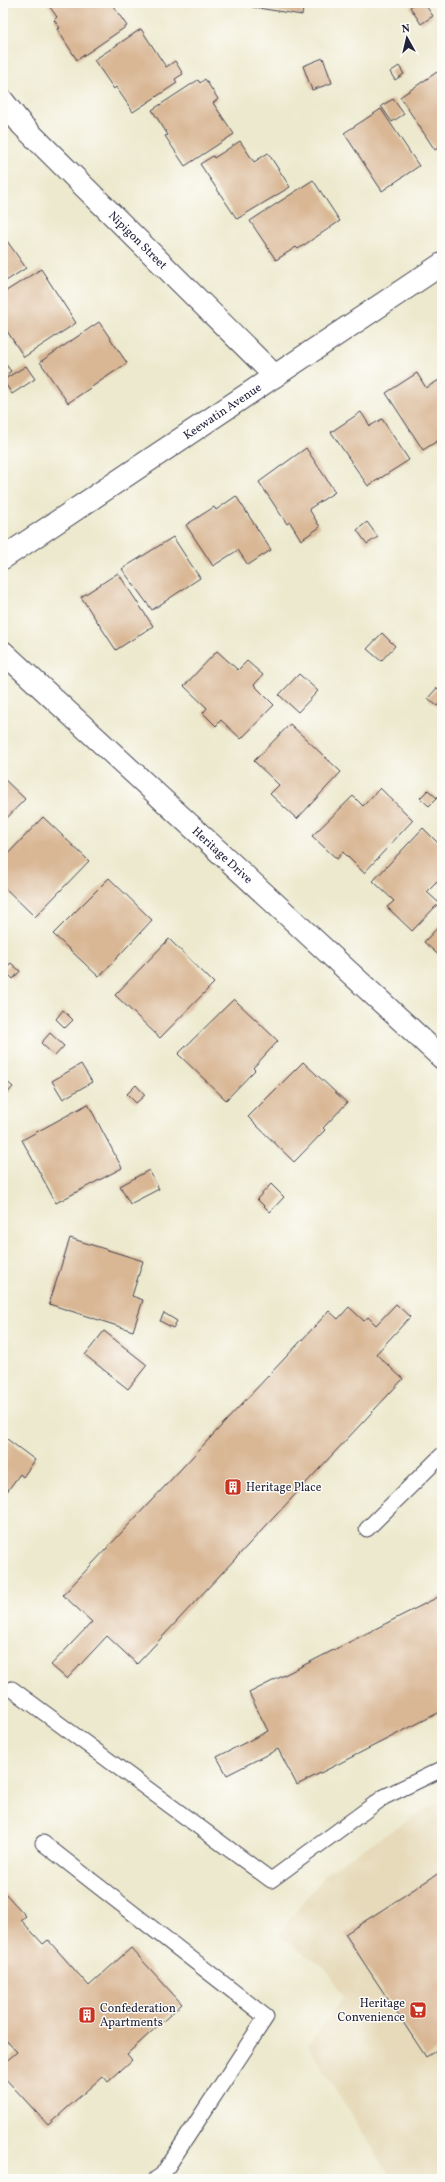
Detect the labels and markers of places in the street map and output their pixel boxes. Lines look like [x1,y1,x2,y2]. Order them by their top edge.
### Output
building icon: Heritage Place [223,1477,243,1497]
place label: Heritage Place [246,1480,322,1496]
place label: Heritage Convenience [338,1996,405,2026]
supermarket icon: Heritage Convenience [408,2000,428,2020]
place label: Confederation Apartments [100,2001,176,2031]
building icon: Confederation Apartments [77,2005,97,2025]

